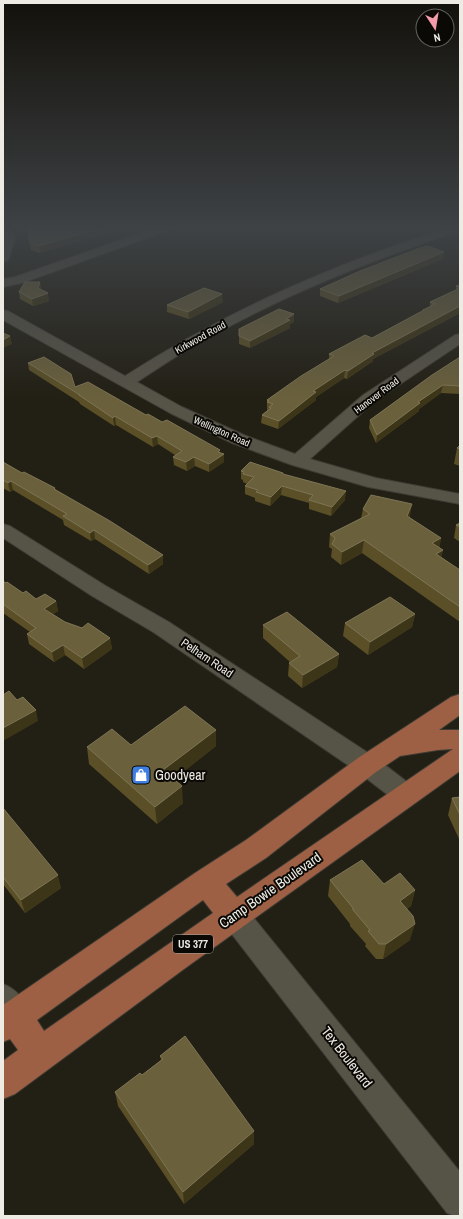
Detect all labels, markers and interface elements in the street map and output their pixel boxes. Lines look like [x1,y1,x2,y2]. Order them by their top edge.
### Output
north arrow [415,8,455,48]
text: N [432,30,442,45]
street label: Kirkwood Road [173,318,228,357]
street label: Hanover Road [351,374,401,417]
street label: Wellington Road [192,413,252,450]
street label: Pelham Road [178,635,236,681]
shop icon: Goodyear [130,764,152,786]
place label: Goodyear [155,766,206,784]
street label: Camp Bowie Boulevard [215,848,325,932]
road number: US 377 [173,935,213,953]
street label: Tex Boulevard [318,1023,376,1091]

